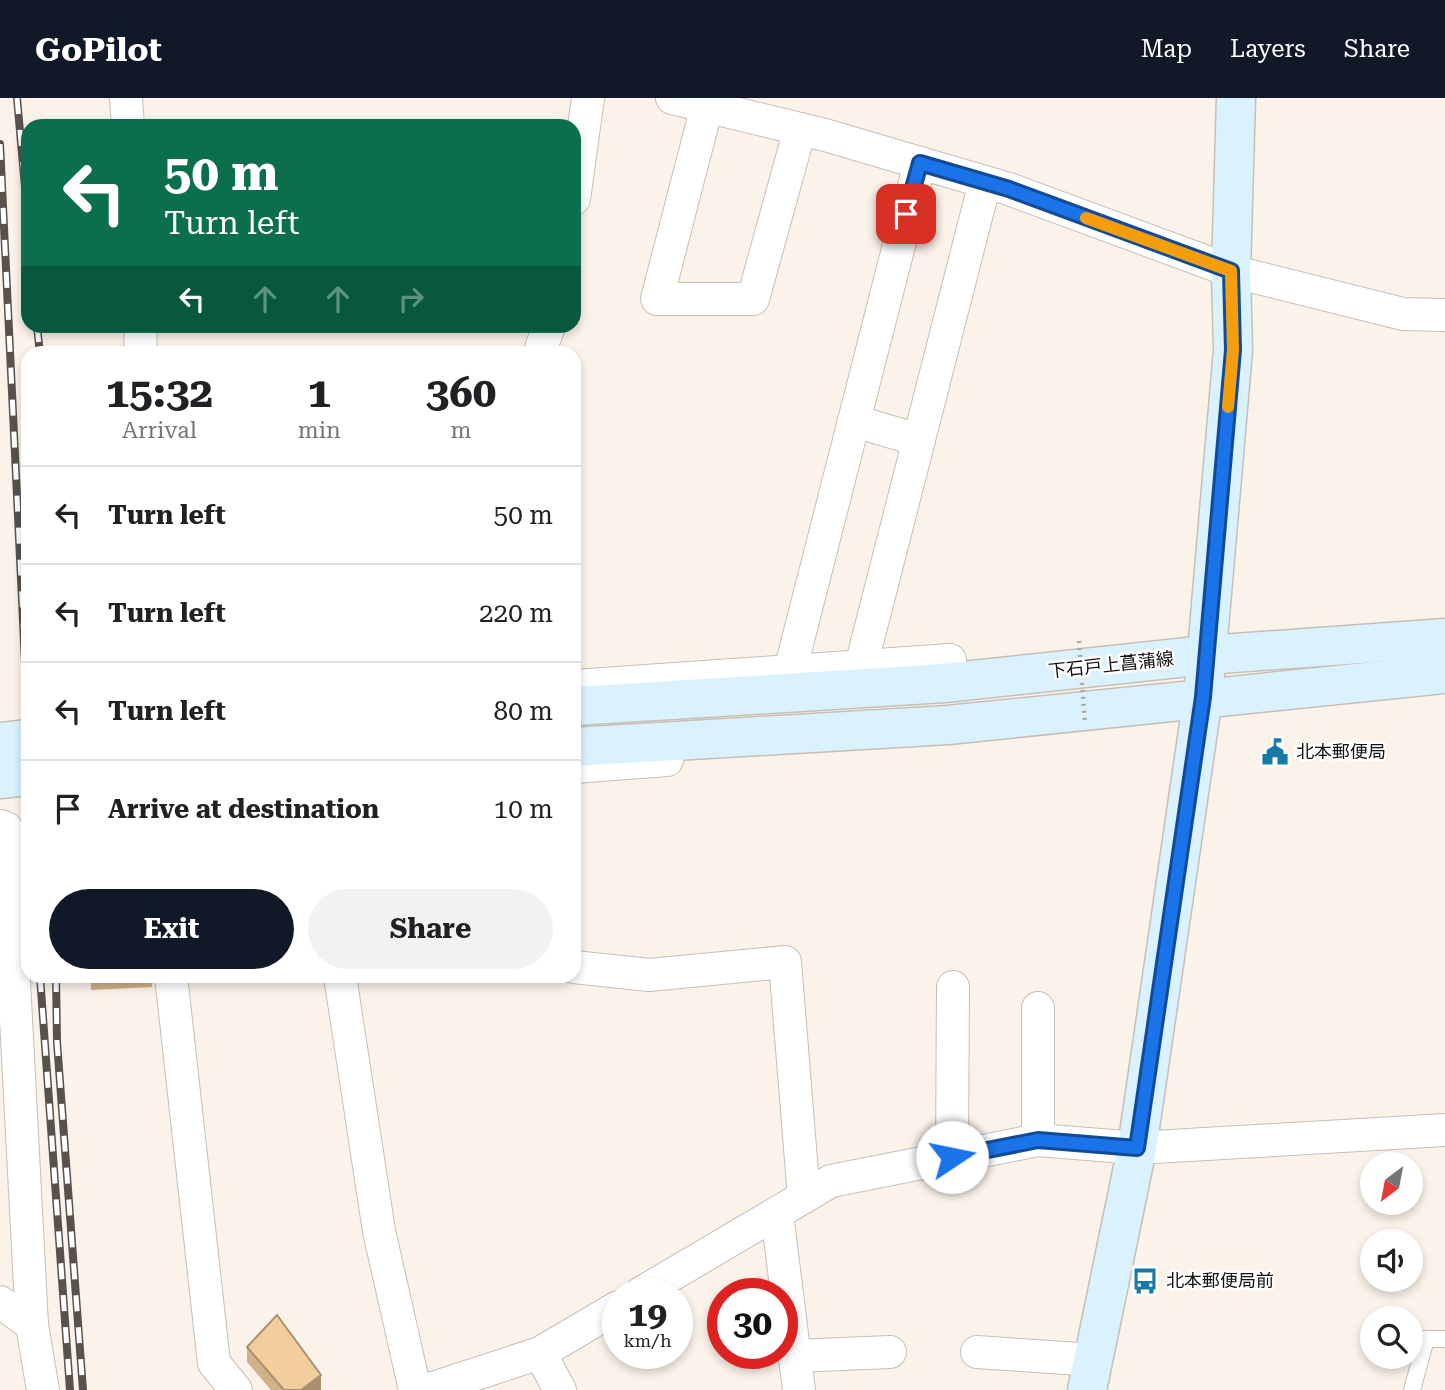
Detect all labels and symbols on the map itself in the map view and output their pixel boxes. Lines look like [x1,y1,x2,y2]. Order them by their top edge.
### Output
pin [876,184,936,244]
street label: 下石戸上菖蒲線 [1047,647,1175,682]
public building icon: 北本郵便局 [1260,737,1290,767]
place label: 北本郵便局 [1296,741,1386,762]
position arrow [915,1120,989,1194]
north arrow [1360,1152,1423,1214]
bus stop icon: 北本郵便局前 [1130,1266,1160,1296]
place label: 北本郵便局前 [1166,1270,1274,1291]
speed limit sign: 30 [707,1278,798,1369]

